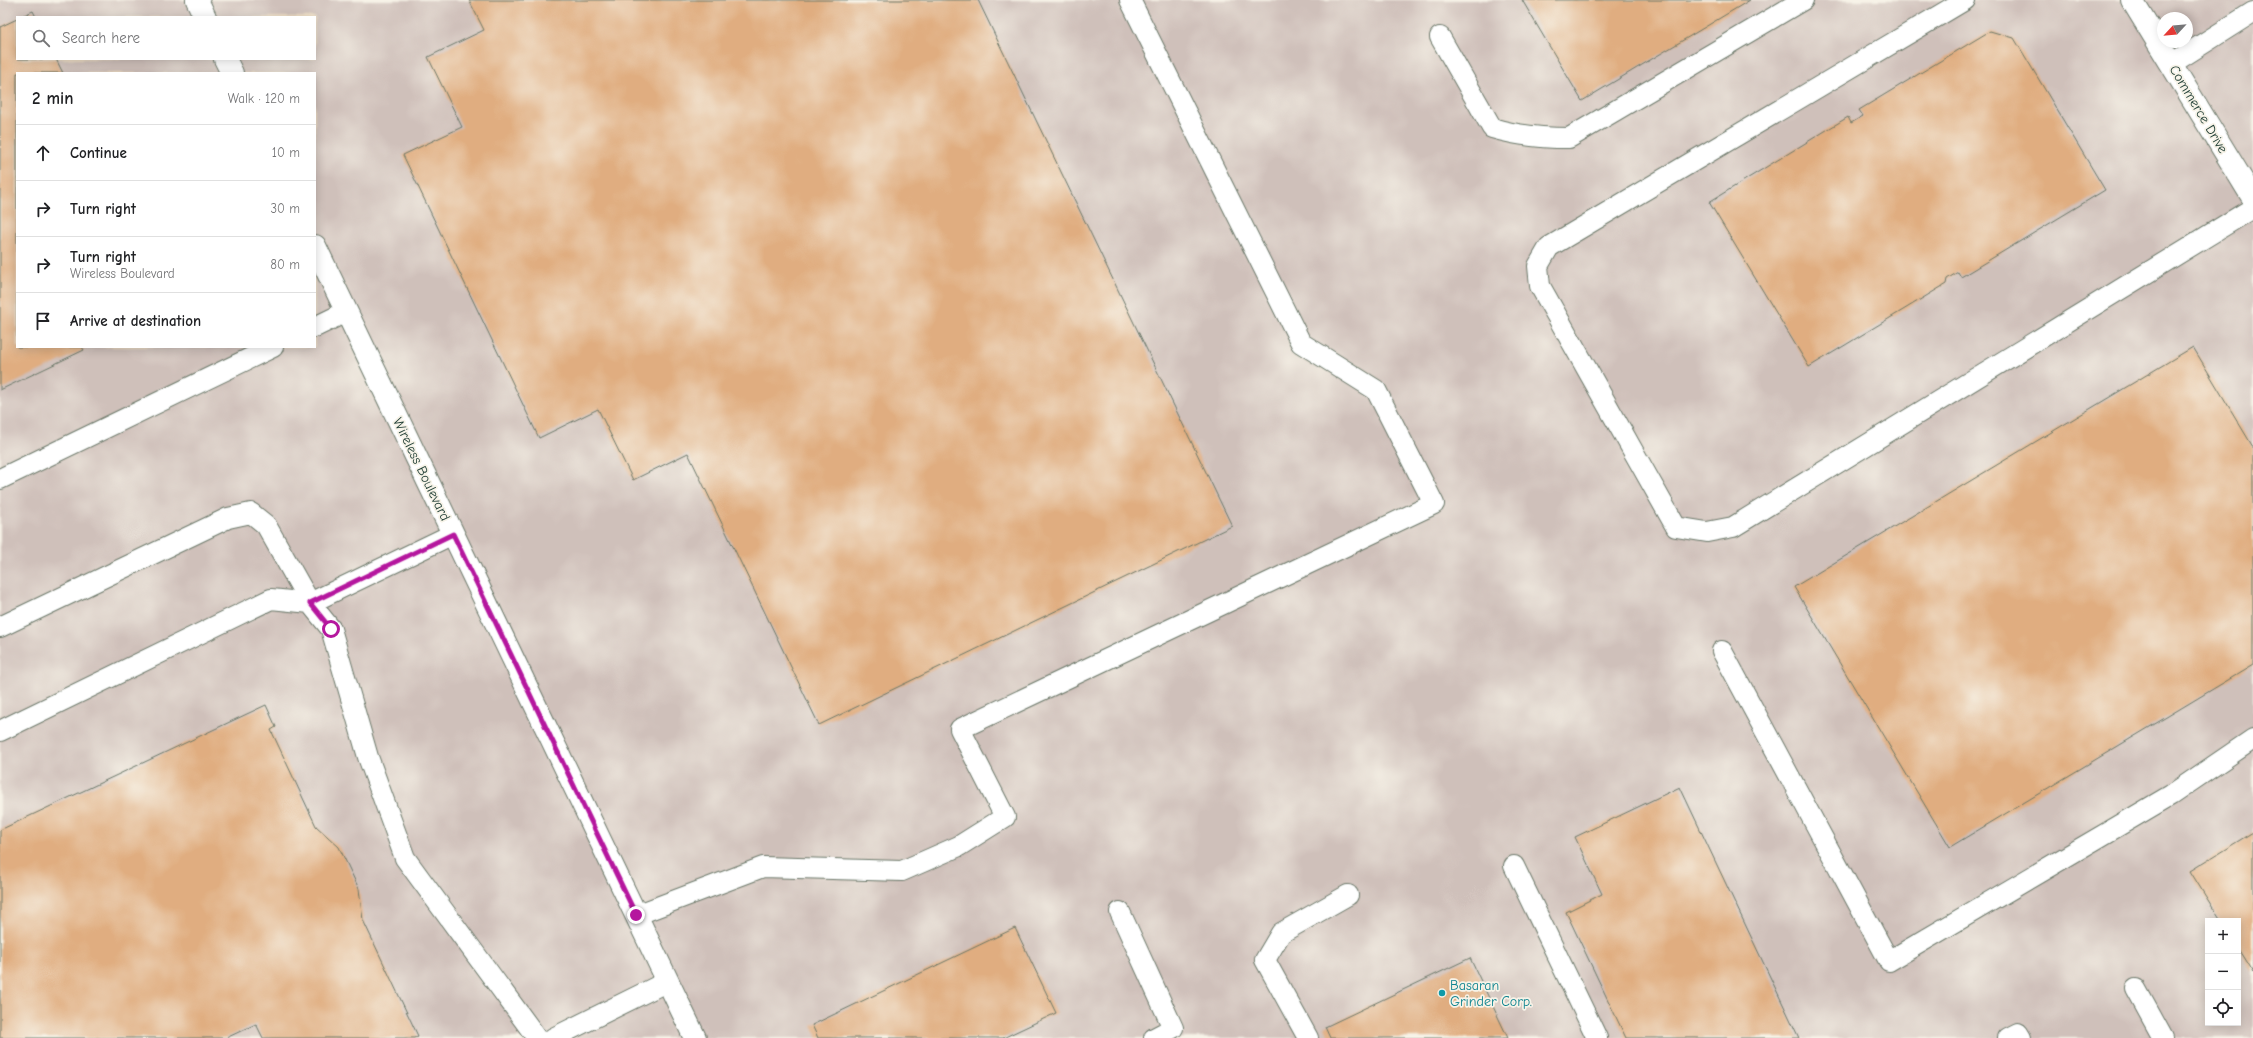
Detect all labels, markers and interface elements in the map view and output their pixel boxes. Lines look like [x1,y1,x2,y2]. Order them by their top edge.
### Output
north arrow [2157,12,2193,48]
search box [16,16,316,60]
icon: search [30,27,52,49]
text: Search here [62,29,140,47]
street label: Commerce Drive [2166,62,2232,156]
text: 2 min [32,89,73,108]
text: Walk · 120 m [228,91,300,106]
icon: ahead [32,142,54,164]
text: Continue [70,144,127,162]
text: 10 m [272,145,300,160]
icon: right [32,198,54,220]
text: Turn right [70,200,136,218]
text: 30 m [270,201,300,216]
text: Turn right [70,248,136,266]
icon: right [32,254,54,276]
text: 80 m [270,257,300,272]
text: Wireless Boulevard [70,266,175,281]
icon: arrive [32,310,54,332]
text: Arrive at destination [70,312,201,330]
street label: Wireless Boulevard [389,415,454,524]
route start [322,620,340,638]
route end [627,906,645,924]
map controls [2205,918,2241,1026]
button: + [2205,918,2241,954]
button: − [2205,954,2241,990]
place label: Basaran Grinder Corp. [1450,977,1532,1010]
marker: Basaran Grinder Corp. [1437,988,1447,998]
button: locate [2205,990,2241,1026]

